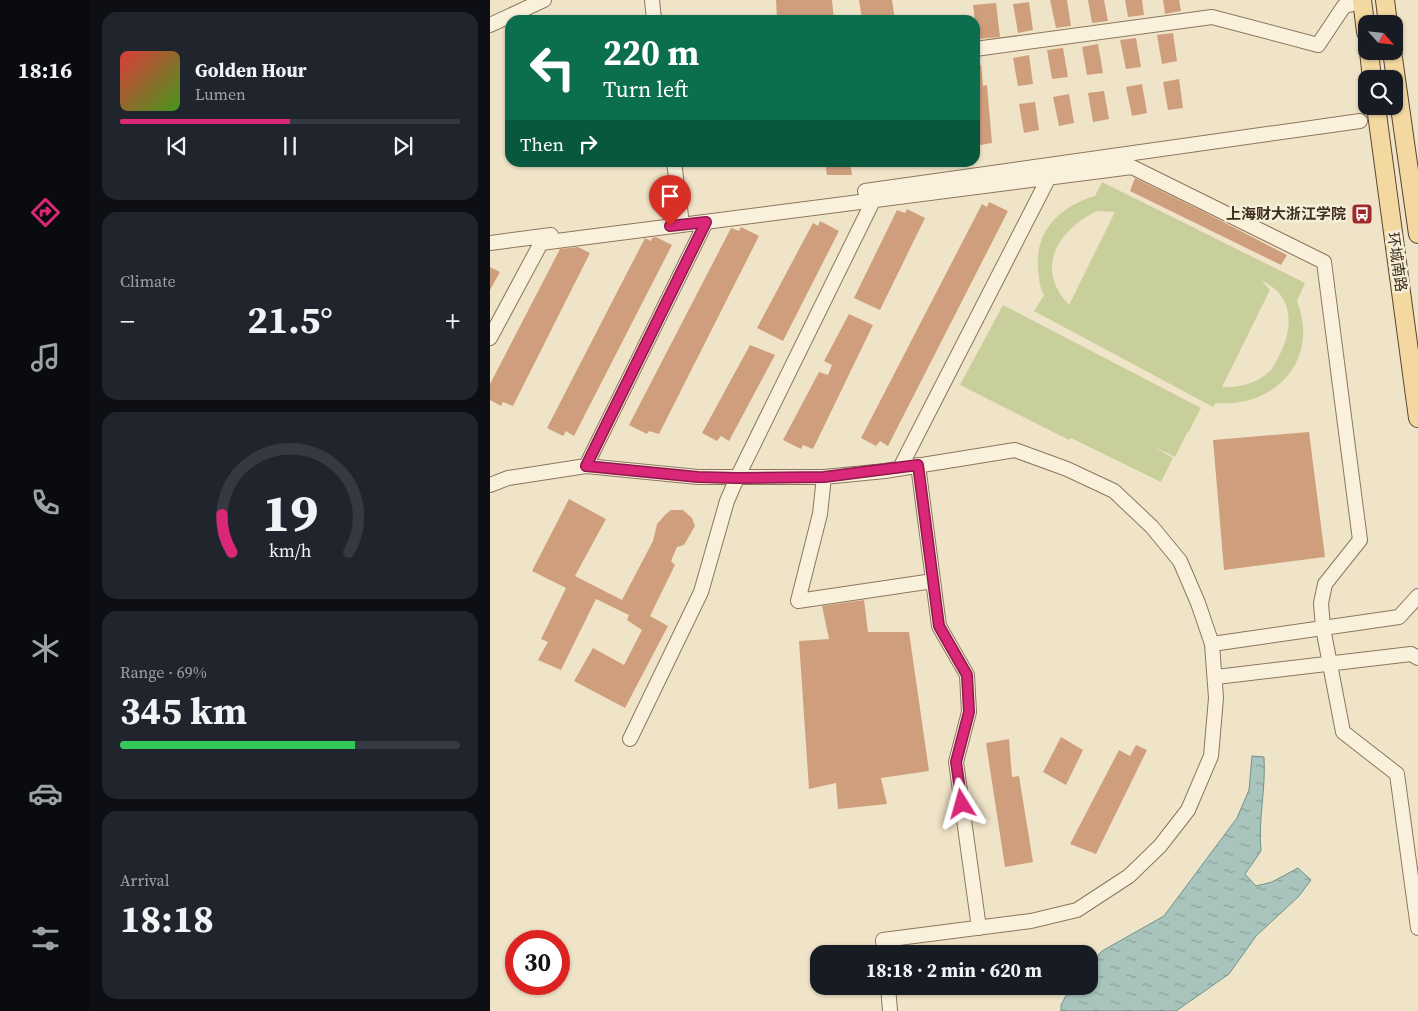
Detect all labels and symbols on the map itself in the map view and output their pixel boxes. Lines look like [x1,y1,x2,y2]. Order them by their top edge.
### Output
north arrow [1358,15,1402,60]
pin [649,175,691,226]
bus stop icon: 上海财大浙江学院 [1350,202,1374,226]
place label: 上海财大浙江学院 [1226,203,1346,224]
street label: 环城南路 [1383,231,1412,293]
position arrow [935,777,987,829]
speed limit sign: 30 [505,930,570,995]

